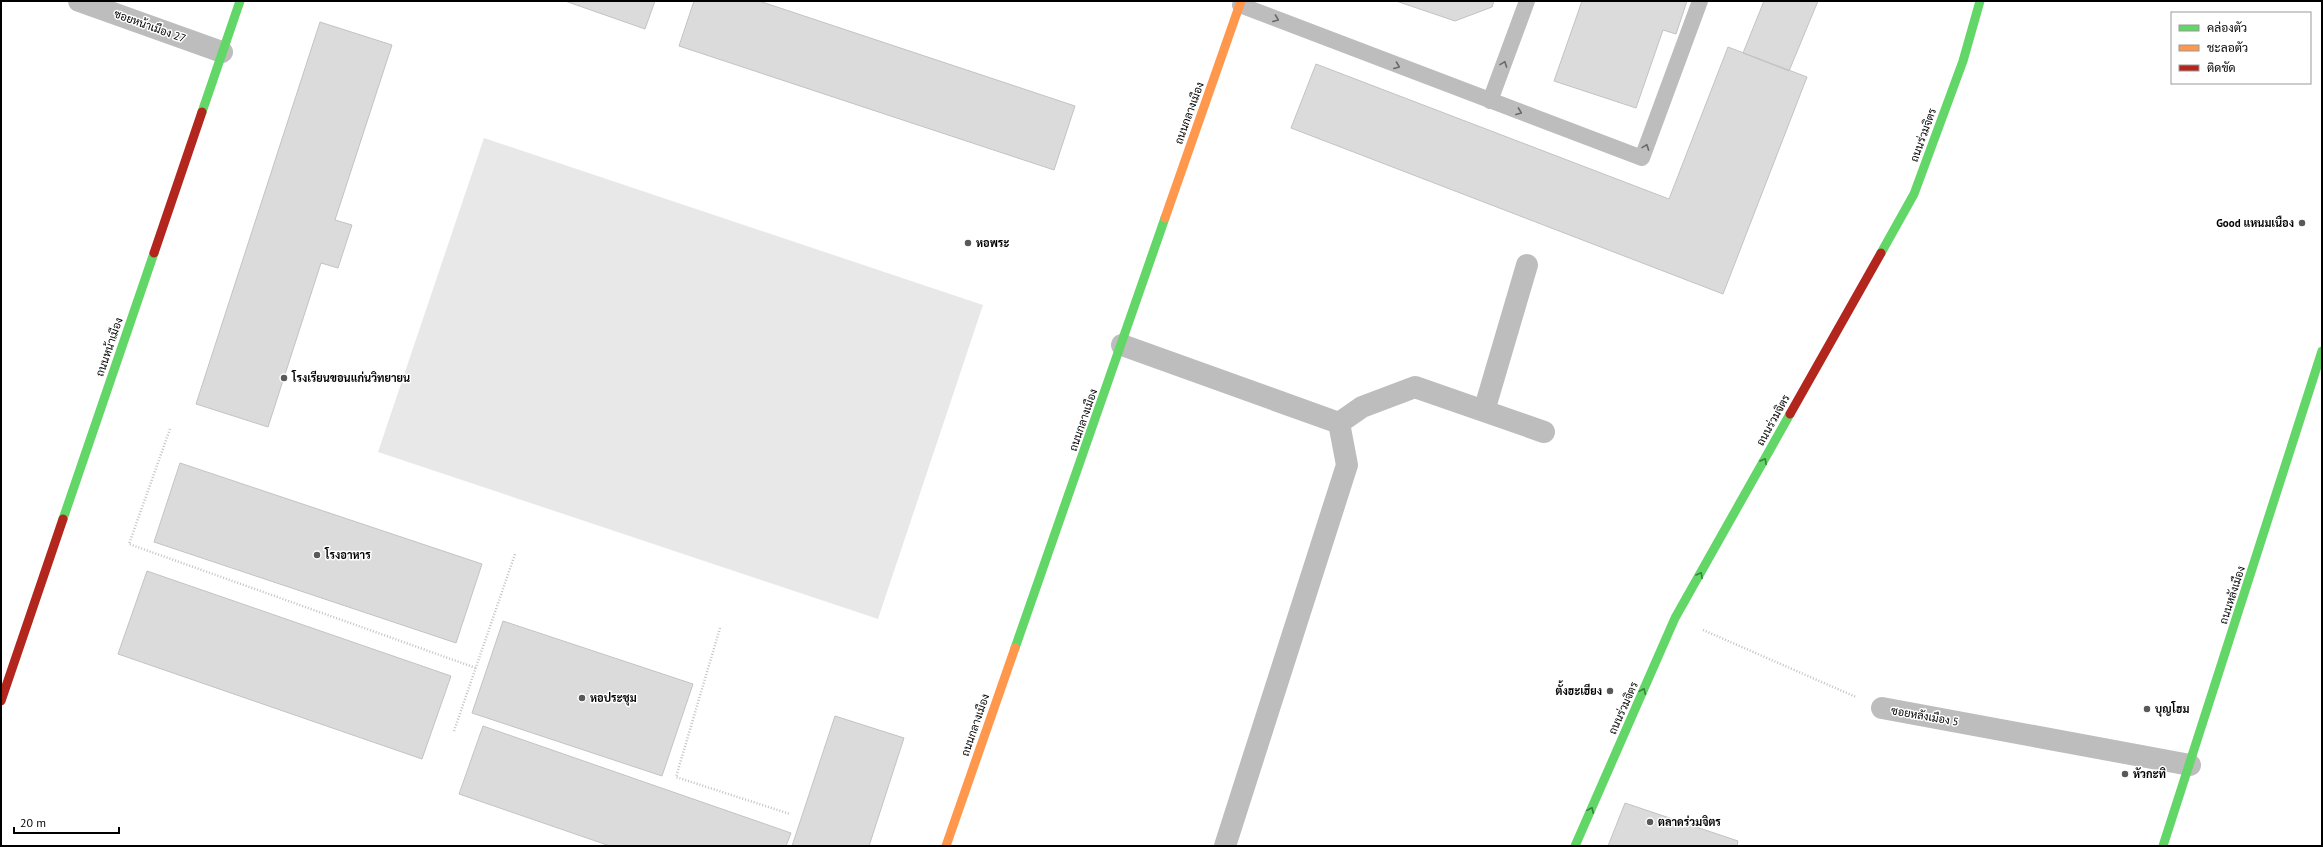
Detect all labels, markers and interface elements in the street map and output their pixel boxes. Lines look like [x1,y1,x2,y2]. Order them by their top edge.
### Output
street label: ซอยหน้าเมือง 27 [112,7,188,45]
legend [2171,12,2311,84]
one-way arrow [1272,15,1279,23]
text: คล่องตัว [2207,20,2247,35]
text: ชะลอตัว [2207,40,2248,55]
text: ติดขัด [2207,60,2236,75]
one-way arrow [1394,61,1401,69]
one-way arrow [1499,61,1507,68]
street label: ถนนกลางเมือง [1171,80,1207,146]
street label: ถนนร่วมจิตร [1907,106,1939,164]
one-way arrow [1515,107,1522,115]
one-way arrow [1642,143,1650,150]
place label: Good แหนมเนือง [2216,215,2294,230]
marker: Good แหนมเนือง [2297,218,2307,228]
place label: หอพระ [976,236,1009,250]
marker: หอพระ [963,238,973,248]
street label: ถนนหน้าเมือง [92,316,126,378]
place label: โรงเรียนขอนแก่นวิทยายน [291,370,410,385]
marker: โรงเรียนขอนแก่นวิทยายน [279,373,289,383]
street label: ถนนกลางเมือง [1066,387,1100,453]
street label: ถนนร่วมจิตร [1753,392,1793,448]
one-way arrow [1759,458,1766,465]
place label: โรงอาหาร [324,547,371,562]
marker: โรงอาหาร [312,550,322,560]
street label: ถนนหลังเมือง [2216,564,2248,626]
one-way arrow [1695,571,1702,579]
street label: ถนนร่วมจิตร [1605,679,1641,737]
place label: ตั้งฮะเฮียง [1556,680,1602,698]
marker: ตั้งฮะเฮียง [1605,686,1615,696]
one-way arrow [1638,688,1646,696]
place label: หอประชุม [590,691,637,706]
street label: ถนนกลางเมือง [958,692,992,758]
marker: หอประชุม [577,693,587,703]
place label: บุญโฮม [2155,701,2189,717]
street label: ซอยหลังเมือง 5 [1890,703,1960,729]
marker: บุญโฮม [2142,704,2152,714]
place label: หัวกะทิ [2133,767,2166,781]
marker: หัวกะทิ [2120,769,2130,779]
one-way arrow [1586,807,1594,814]
scale bar [14,809,119,835]
text: 20 m [20,815,46,830]
place label: ตลาดร่วมจิตร [1658,815,1721,829]
marker: ตลาดร่วมจิตร [1645,817,1655,827]

